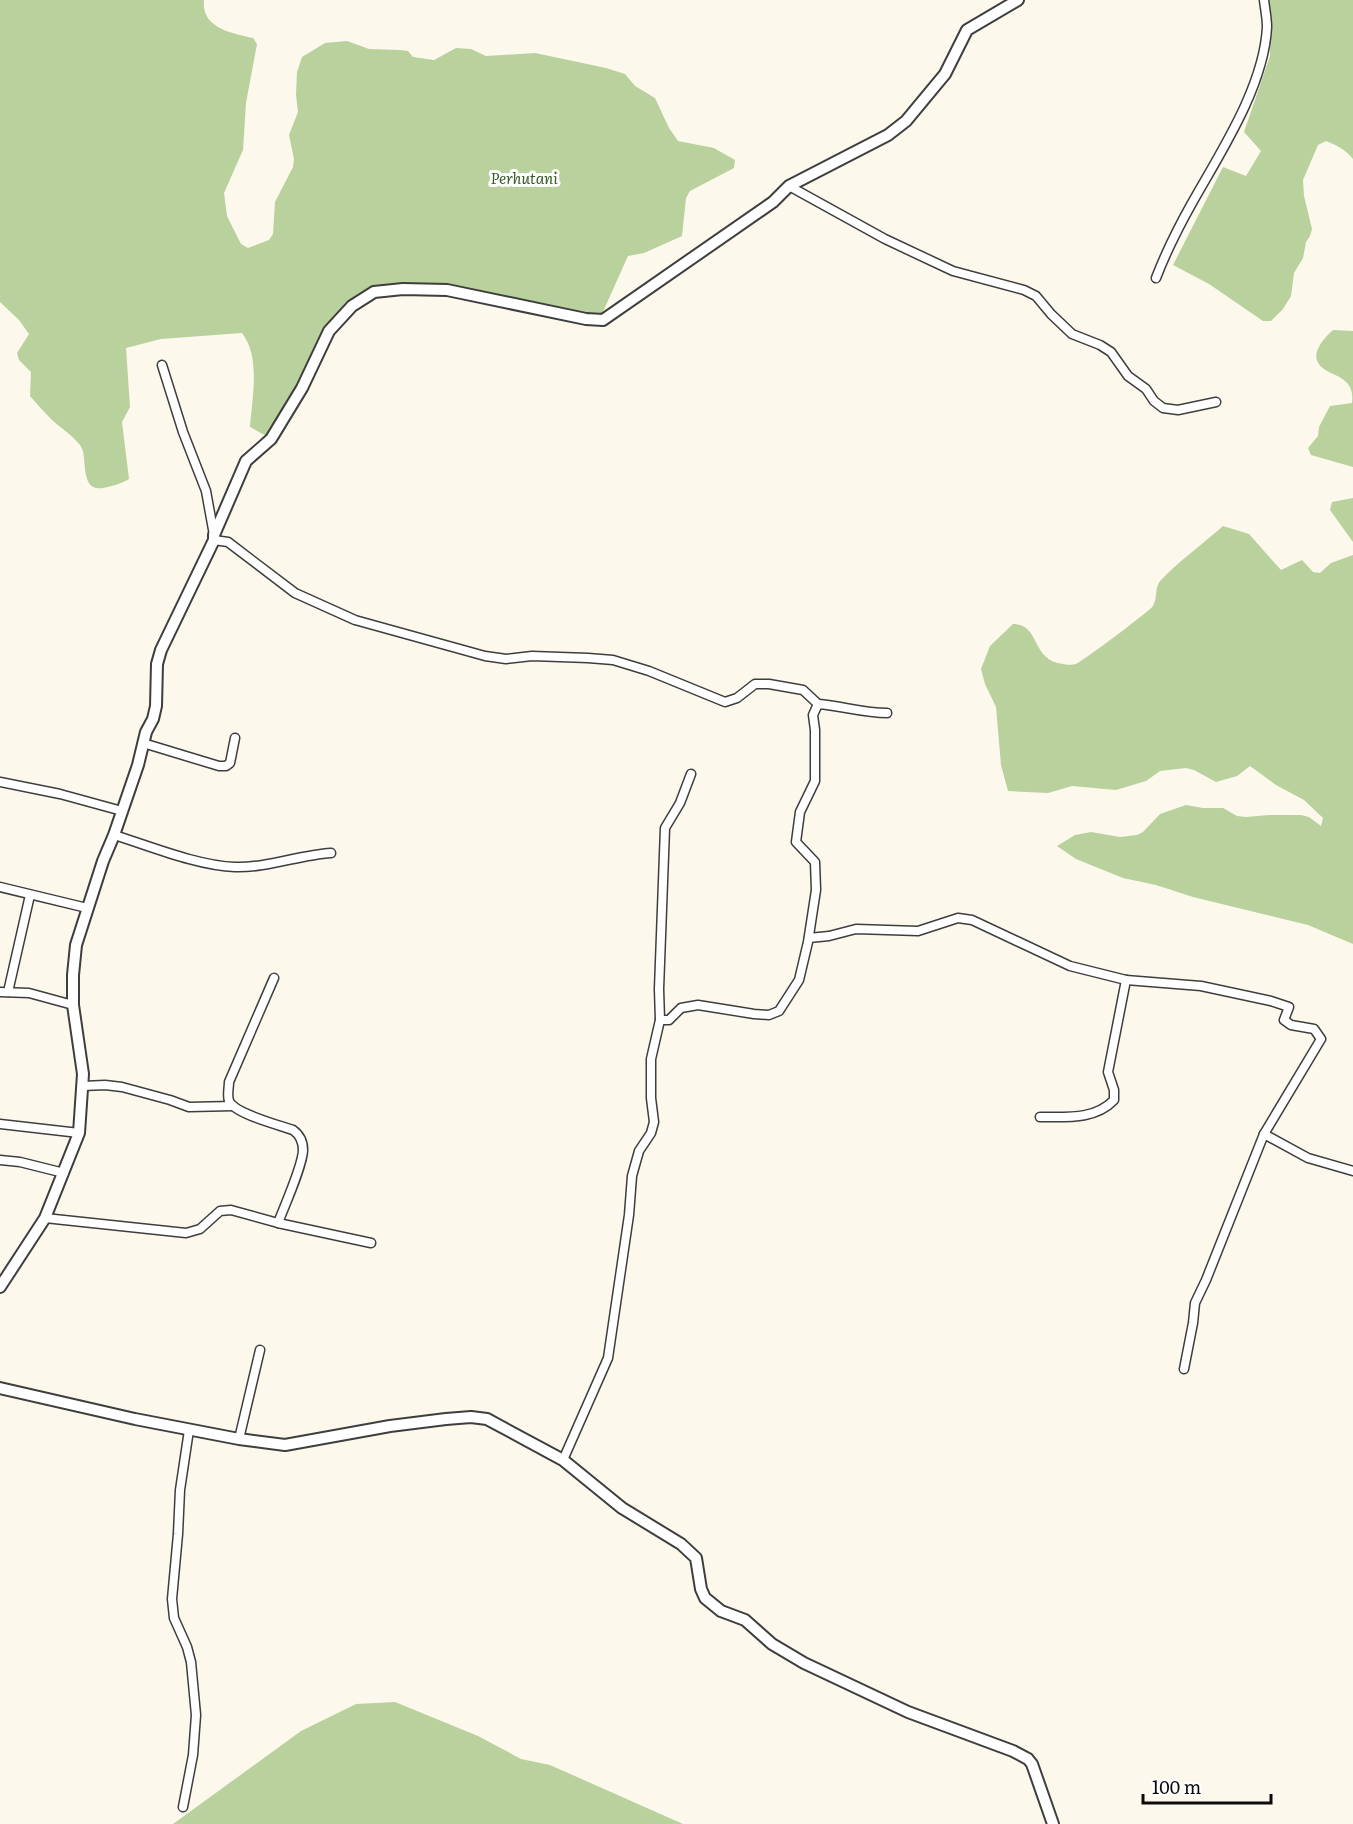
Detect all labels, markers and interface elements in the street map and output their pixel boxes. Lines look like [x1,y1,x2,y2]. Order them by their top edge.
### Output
park label: Perhutani [490,166,558,189]
scale bar [1143,1767,1270,1805]
text: 100 m [1152,1773,1201,1800]

